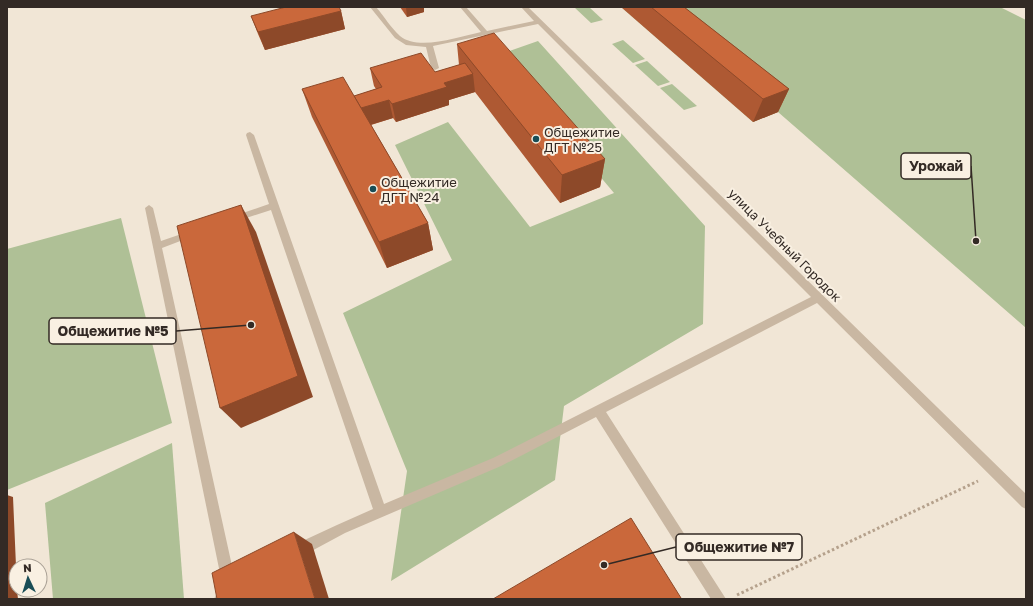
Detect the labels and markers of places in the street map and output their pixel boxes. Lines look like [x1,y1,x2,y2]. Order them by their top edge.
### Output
place label: Общежитие ДГТ №25 [544,124,620,155]
marker: Общежитие ДГТ №25 [531,134,541,144]
callout: Урожай [901,153,971,179]
place label: Общежитие ДГТ №24 [381,174,457,205]
marker: Общежитие ДГТ №24 [368,184,378,194]
callout: Общежитие №5 [49,318,176,344]
callout: Общежитие №7 [676,534,802,560]

